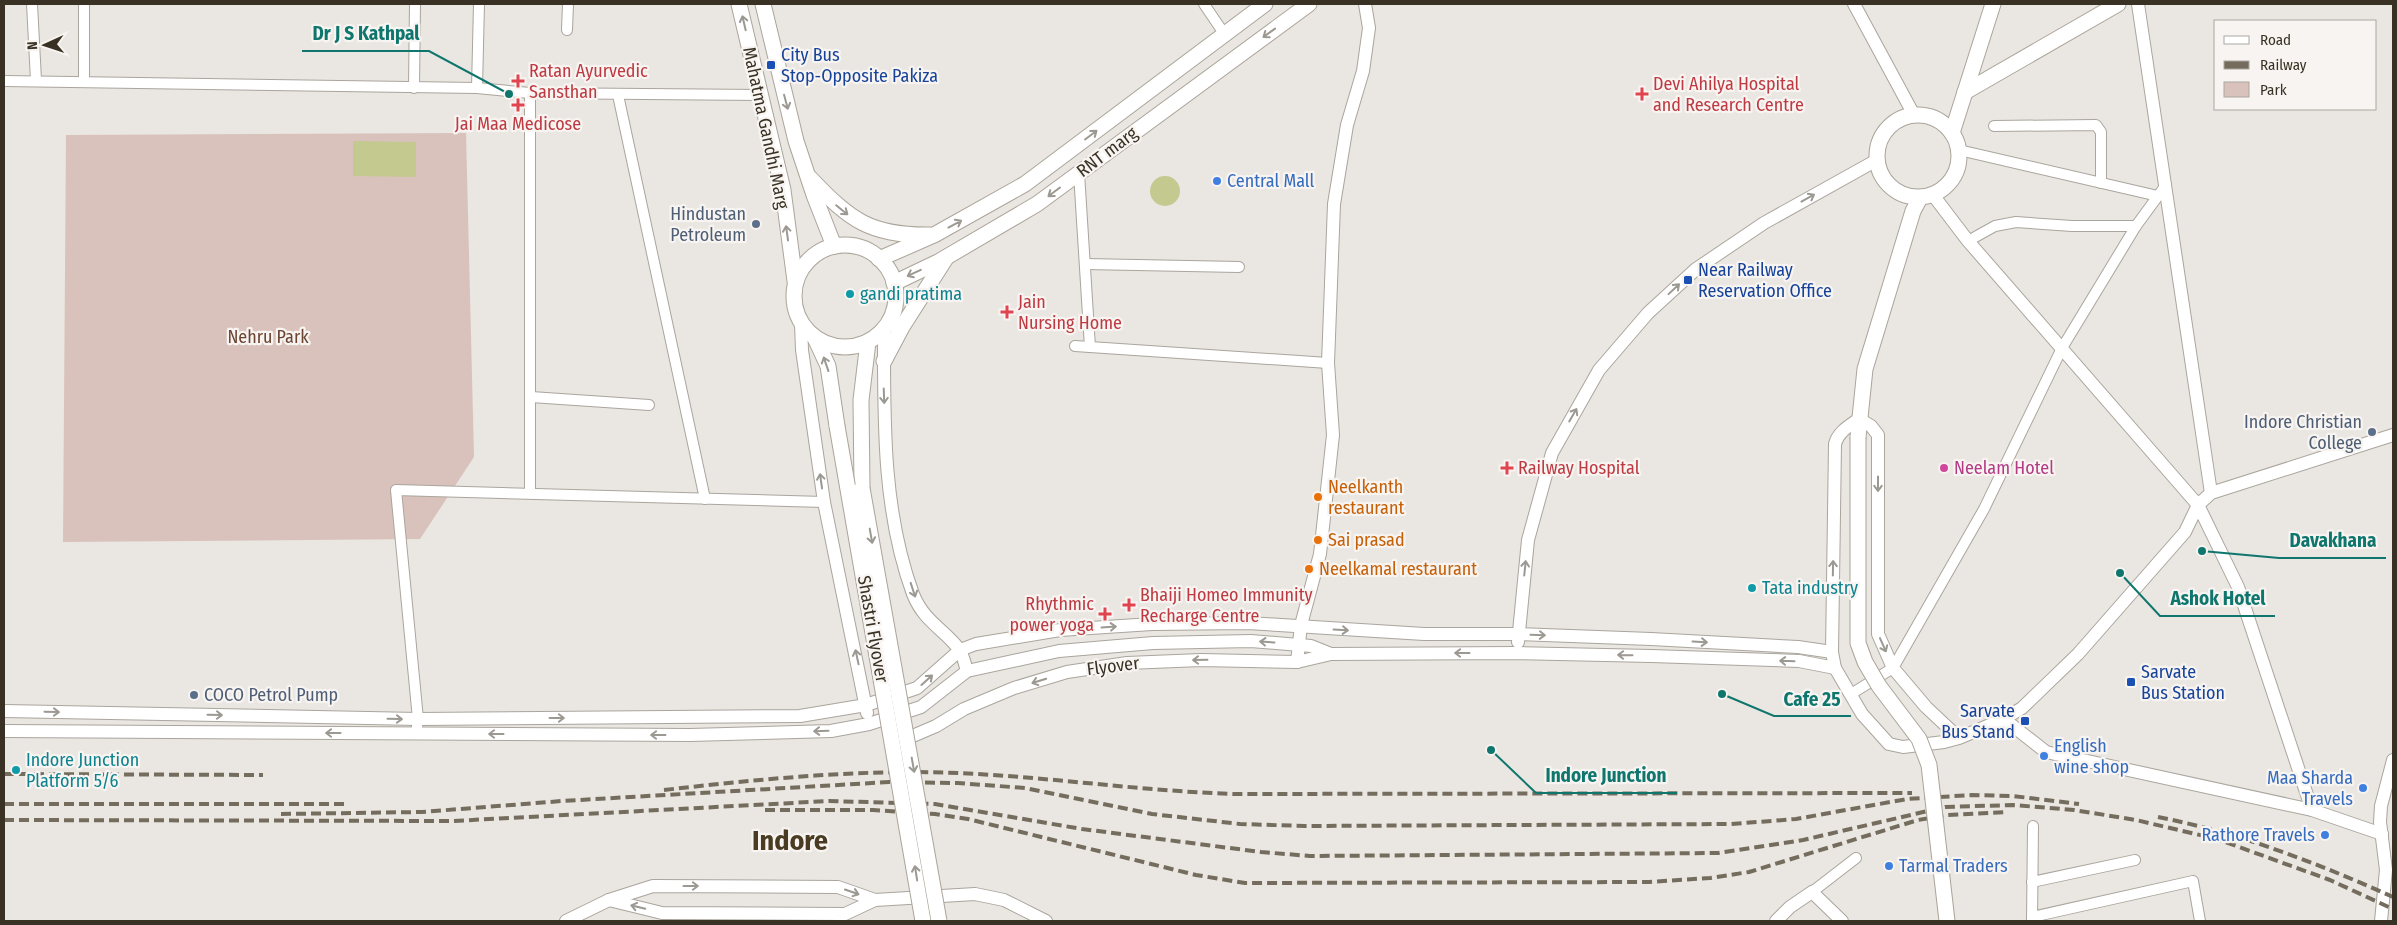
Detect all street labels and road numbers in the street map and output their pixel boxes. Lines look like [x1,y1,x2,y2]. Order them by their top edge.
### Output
street label: Mahatma Gandhi Marg [738,45,794,212]
street label: RNT marg [1072,122,1142,182]
street label: Shastri Flyover [853,574,893,685]
street label: Flyover [1085,652,1141,680]

